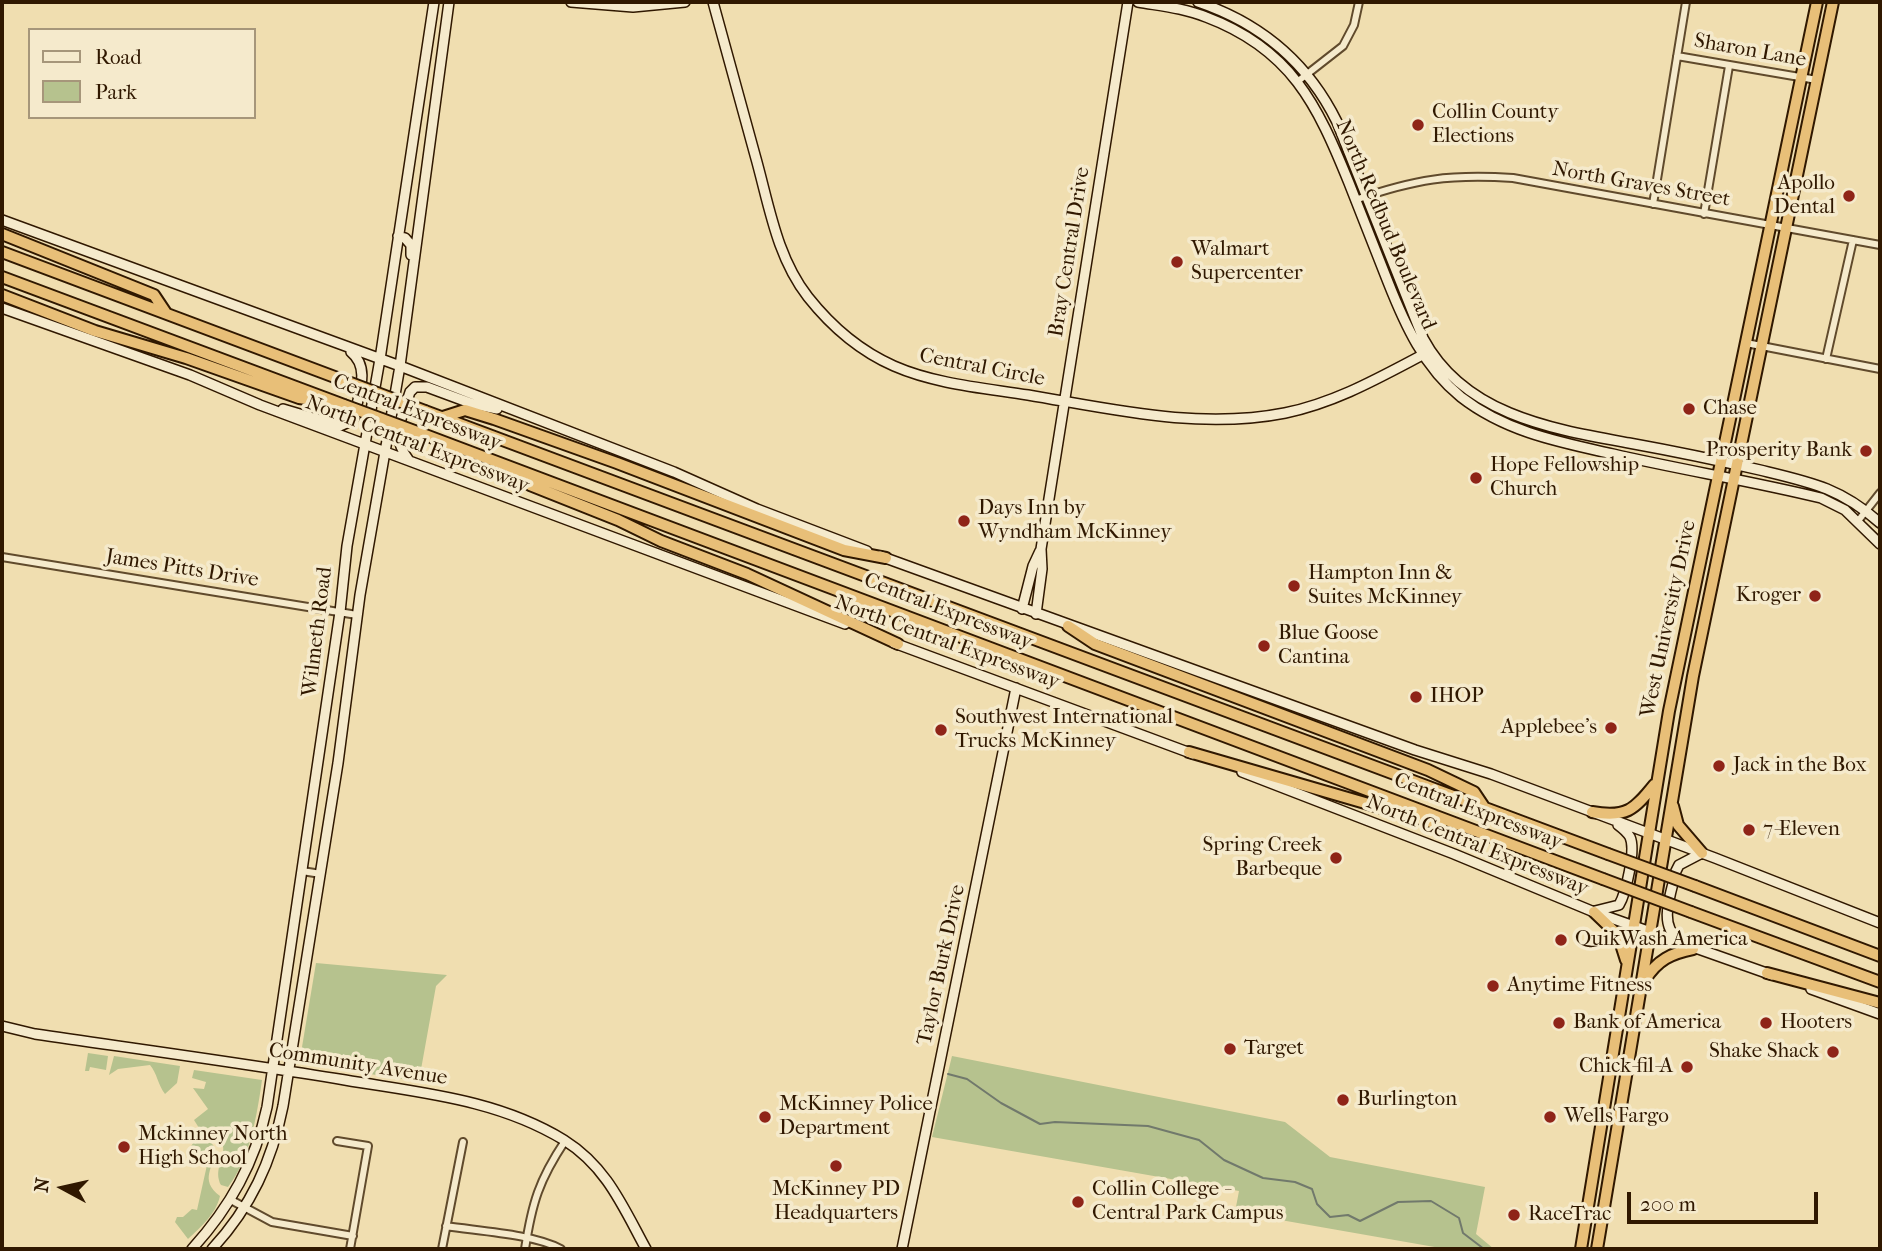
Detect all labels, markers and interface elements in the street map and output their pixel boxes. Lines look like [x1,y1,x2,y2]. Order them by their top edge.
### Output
legend [28,28,256,119]
street label: Sharon Lane [1692,29,1808,73]
text: Road [95,45,142,69]
text: Park [95,80,137,104]
place label: Collin County Elections [1432,100,1558,150]
street label: North Redbud Boulevard [1329,116,1441,334]
marker: Collin County Elections [1410,117,1426,133]
street label: North Graves Street [1550,157,1732,213]
street label: Bray Central Drive [1044,165,1096,339]
place label: Apollo Dental [1774,171,1835,221]
marker: Apollo Dental [1841,188,1857,204]
place label: Walmart Supercenter [1191,237,1303,287]
marker: Walmart Supercenter [1169,254,1185,270]
street label: Central Circle [917,343,1047,393]
street label: Central Expressway [329,369,505,457]
street label: North Central Expressway [302,391,532,499]
place label: Chase [1703,396,1757,422]
marker: Chase [1681,401,1697,417]
place label: Prosperity Bank [1706,438,1852,464]
marker: Prosperity Bank [1858,443,1874,459]
place label: Hope Fellowship Church [1490,453,1639,503]
marker: Hope Fellowship Church [1468,470,1484,486]
place label: Days Inn by Wyndham McKinney [978,496,1171,546]
marker: Days Inn by Wyndham McKinney [956,513,972,529]
street label: West University Drive [1636,518,1702,720]
street label: James Pitts Drive [104,544,260,594]
place label: Hampton Inn & Suites McKinney [1308,561,1462,611]
street label: Wilmeth Road [298,566,338,698]
street label: Central Expressway [860,568,1036,656]
marker: Hampton Inn & Suites McKinney [1286,578,1302,594]
place label: Kroger [1736,583,1801,609]
marker: Kroger [1807,588,1823,604]
street label: North Central Expressway [831,591,1063,695]
place label: Blue Goose Cantina [1278,621,1378,671]
marker: Blue Goose Cantina [1256,638,1272,654]
place label: IHOP [1430,684,1484,710]
marker: IHOP [1408,689,1424,705]
place label: Southwest International Trucks McKinney [955,705,1173,755]
place label: Applebee's [1501,715,1597,741]
marker: Applebee's [1603,720,1619,736]
marker: Southwest International Trucks McKinney [933,722,949,738]
place label: Jack in the Box [1733,753,1866,779]
marker: Jack in the Box [1711,758,1727,774]
street label: Central Expressway [1390,768,1566,856]
street label: North Central Expressway [1362,790,1592,902]
place label: 7-Eleven [1763,817,1840,843]
marker: 7-Eleven [1741,822,1757,838]
place label: Spring Creek Barbeque [1202,833,1322,883]
marker: Spring Creek Barbeque [1328,850,1344,866]
street label: Taylor Burk Drive [913,882,971,1048]
place label: QuikWash America [1575,927,1748,953]
marker: QuikWash America [1553,932,1569,948]
place label: Anytime Fitness [1507,973,1652,999]
marker: Anytime Fitness [1485,978,1501,994]
place label: Bank of America [1573,1010,1721,1036]
place label: Hooters [1780,1010,1852,1036]
marker: Bank of America [1551,1015,1567,1031]
marker: Hooters [1758,1015,1774,1031]
place label: Target [1244,1036,1304,1062]
street label: Community Avenue [267,1038,449,1092]
place label: Shake Shack [1709,1039,1819,1065]
marker: Target [1222,1041,1238,1057]
marker: Shake Shack [1825,1044,1841,1060]
place label: Chick-fil-A [1579,1054,1673,1080]
marker: Chick-fil-A [1679,1059,1695,1075]
place label: Burlington [1357,1087,1457,1113]
place label: McKinney Police Department [779,1092,933,1142]
marker: Burlington [1335,1092,1351,1108]
place label: Wells Fargo [1564,1104,1669,1130]
marker: McKinney Police Department [757,1109,773,1125]
marker: Wells Fargo [1542,1109,1558,1125]
place label: Mckinney North High School [138,1122,288,1172]
marker: Mckinney North High School [116,1139,132,1155]
north arrow [28,1153,98,1223]
marker: McKinney PD Headquarters [828,1158,844,1174]
text: N [30,1176,54,1194]
place label: McKinney PD Headquarters [772,1177,900,1227]
place label: Collin College - Central Park Campus [1092,1177,1283,1227]
scale bar [1630,1178,1821,1222]
text: 200 m [1640,1192,1696,1216]
marker: Collin College - Central Park Campus [1070,1194,1086,1210]
place label: RaceTrac [1528,1202,1611,1228]
marker: RaceTrac [1506,1207,1522,1223]

